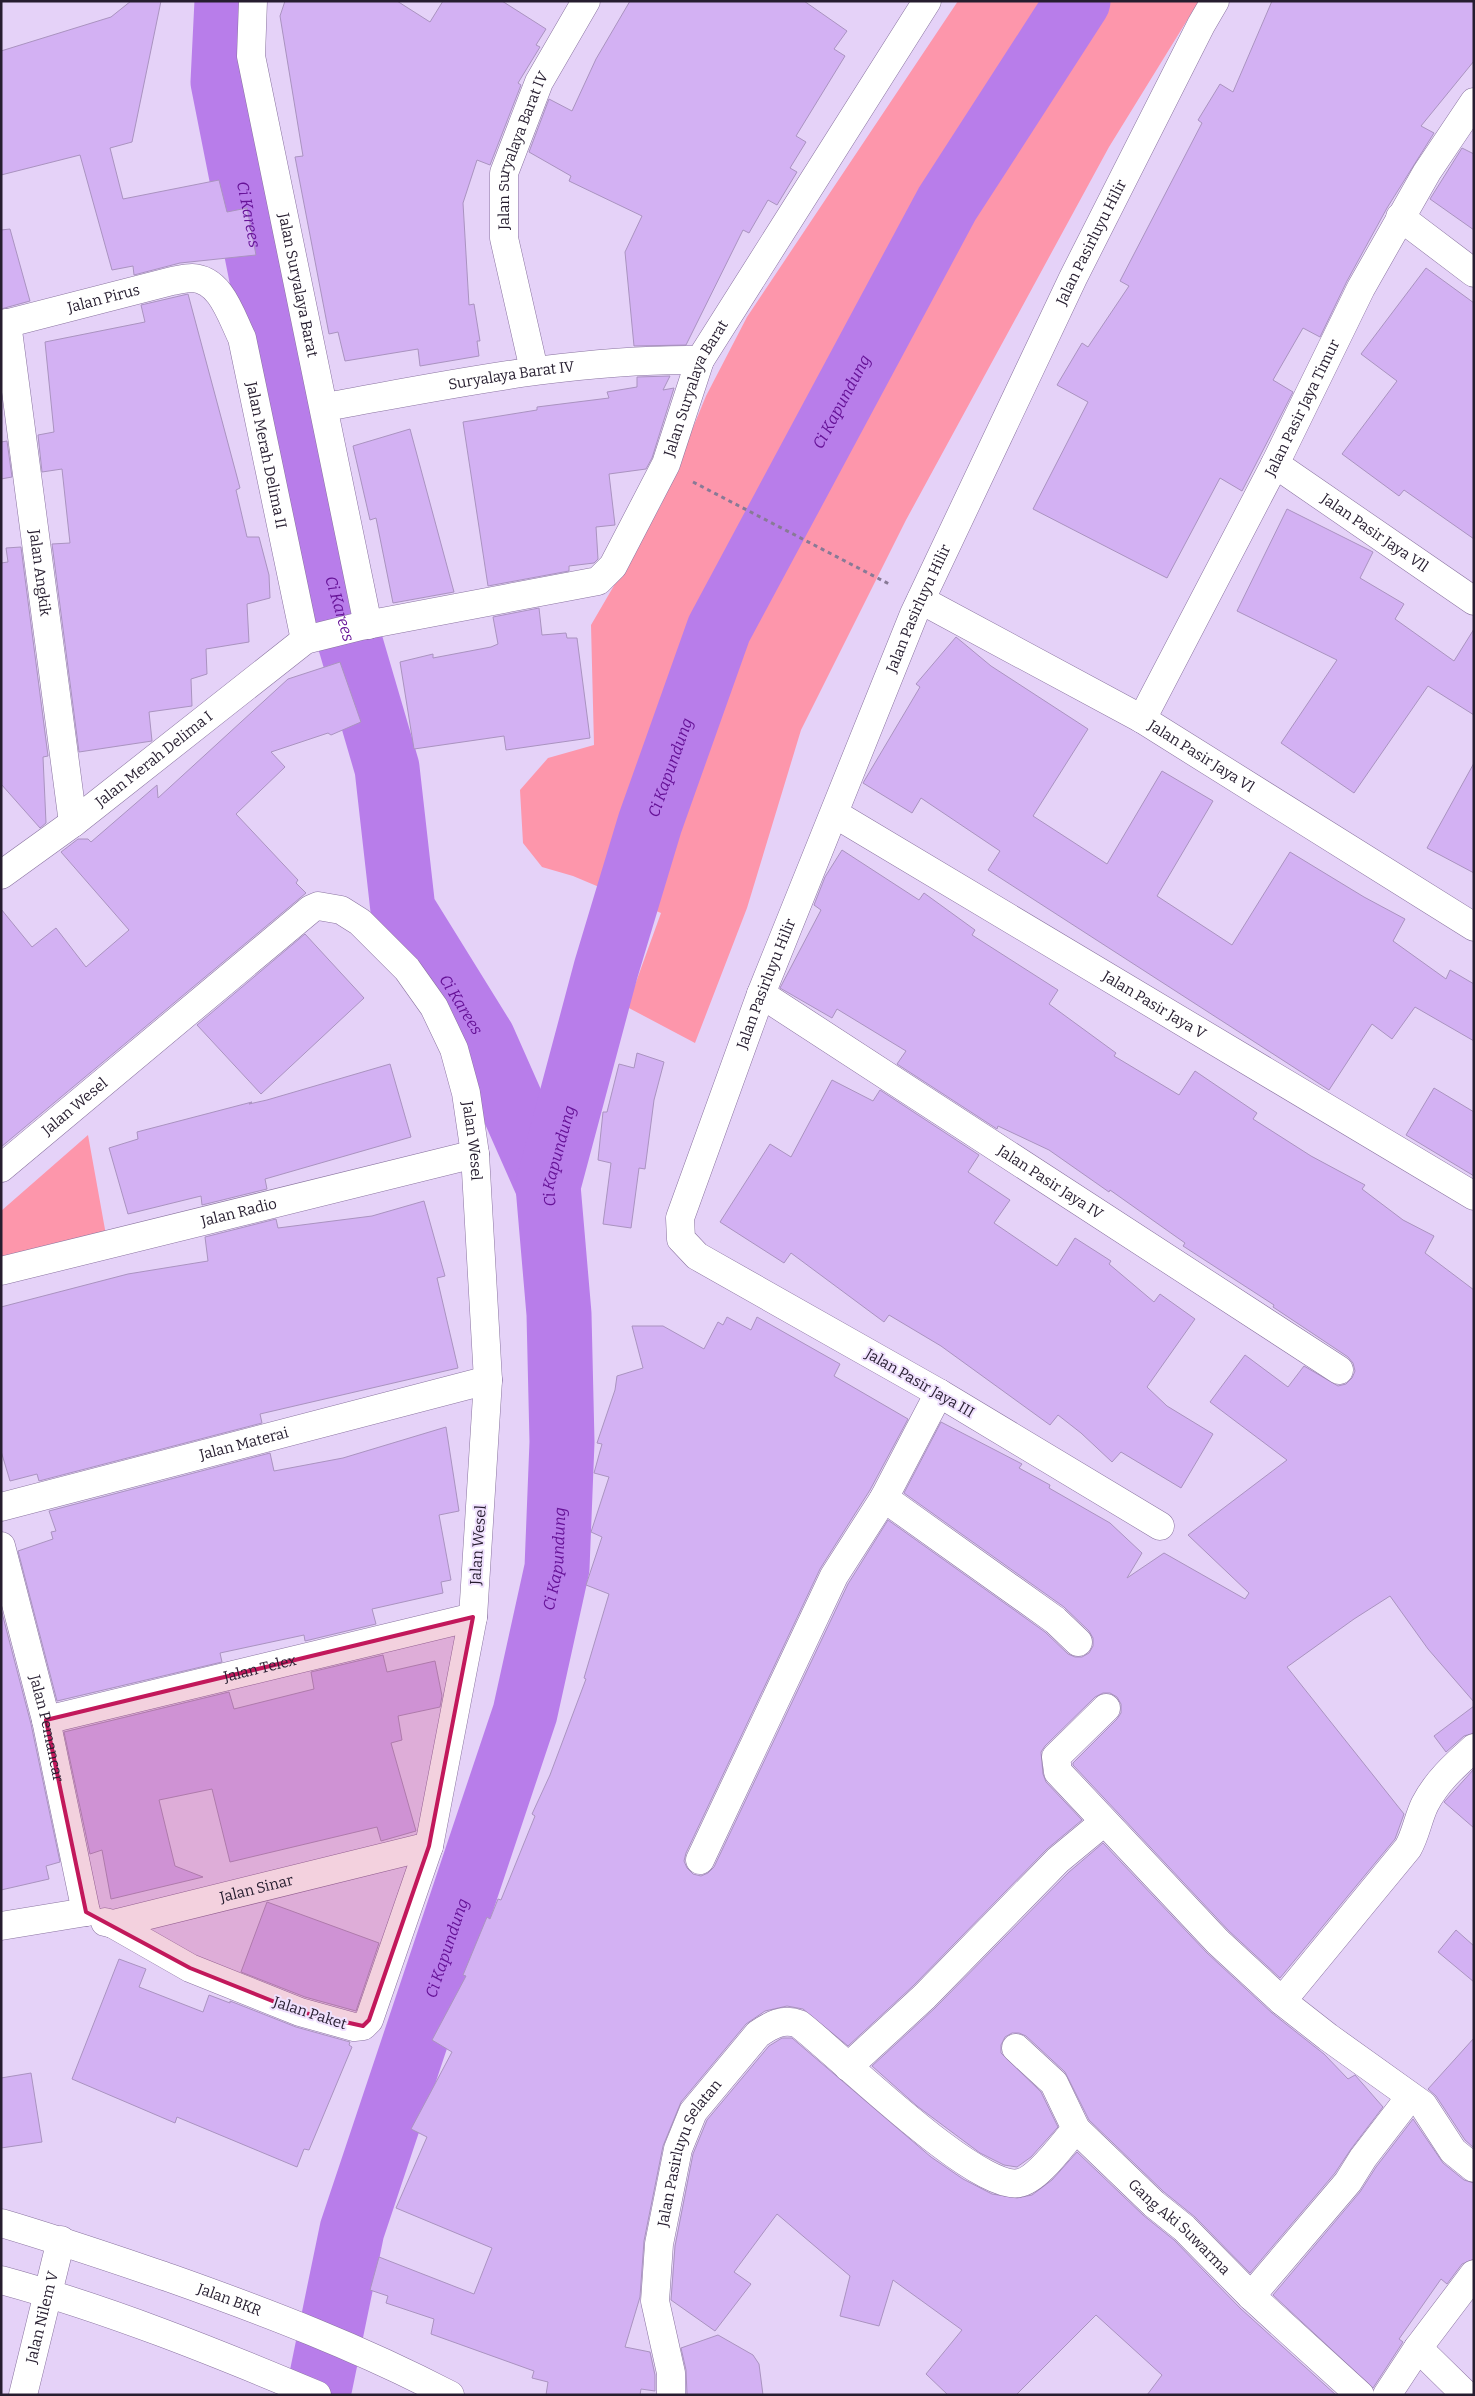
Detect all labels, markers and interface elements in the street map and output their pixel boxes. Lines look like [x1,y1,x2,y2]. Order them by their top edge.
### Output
street label: Jalan Suryalaya Barat IV [495,68,552,231]
street label: Jalan Pasirluyu Hilir [1052,176,1130,309]
water label: Ci Karees [233,180,265,250]
street label: Jalan Suryalaya Barat [274,211,322,359]
street label: Jalan Pirus [65,281,142,317]
street label: Jalan Suryalaya Barat [660,316,732,460]
street label: Jalan Pasir Jaya Timur [1261,336,1344,480]
water label: Ci Kapundung [809,351,874,452]
street label: Suryalaya Barat IV [447,357,576,394]
street label: Jalan Merah Delima II [242,379,291,530]
street label: Jalan Pasir Jaya Vll [1317,489,1432,576]
street label: Jalan Angkik [25,528,55,618]
street label: Jalan Pasirluyu Hilir [882,541,955,676]
water label: Ci Karees [321,574,358,644]
street label: Jalan Merah Delima I [91,707,216,811]
water label: Ci Kapundung [644,715,697,820]
street label: Jalan Pasir Jaya Vl [1144,716,1258,796]
street label: Jalan Pasirluyu Hilir [733,916,800,1052]
street label: Jalan Pasir Jaya V [1098,966,1210,1043]
water label: Ci Karees [435,971,487,1038]
street label: Jalan Wesel [37,1074,111,1140]
street label: Jalan Wesel [458,1099,486,1181]
water label: Ci Kapundung [538,1103,579,1207]
street label: Jalan Pasir Jaya IV [993,1141,1107,1223]
street label: Jalan Radio [198,1194,279,1231]
street label: Jalan Pasir Jaya III [861,1344,978,1421]
street label: Jalan Materai [196,1423,291,1464]
street label: Jalan Wesel [466,1505,490,1586]
water label: Ci Kapundung [539,1507,569,1612]
street label: Jalan Telex [221,1651,299,1686]
street label: Jalan Pemancar [25,1672,68,1784]
street label: Jalan Sinar [217,1871,295,1907]
water label: Ci Kapundung [421,1896,472,2000]
street label: Jalan Paket [270,1992,349,2033]
street label: Jalan Pasirluyu Selatan [653,2075,726,2229]
street label: Gang Aki Suwarma [1124,2175,1234,2279]
street label: Jalan Nilem V [22,2269,62,2366]
street label: Jalan BKR [194,2279,264,2320]

